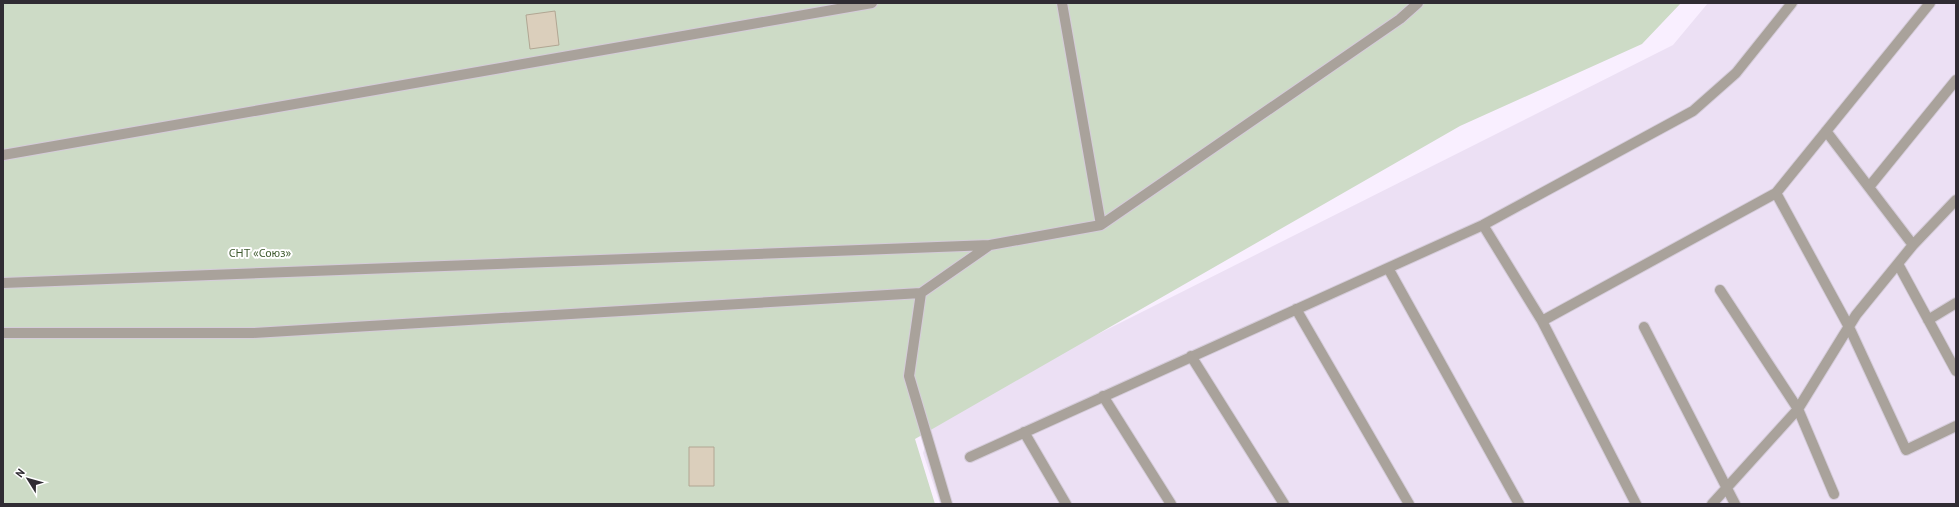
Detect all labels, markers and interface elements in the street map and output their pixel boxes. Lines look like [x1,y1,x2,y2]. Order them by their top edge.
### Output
park label: СНТ «Союз» [229,245,292,260]
north arrow [8,459,48,499]
text: N [12,466,28,480]

